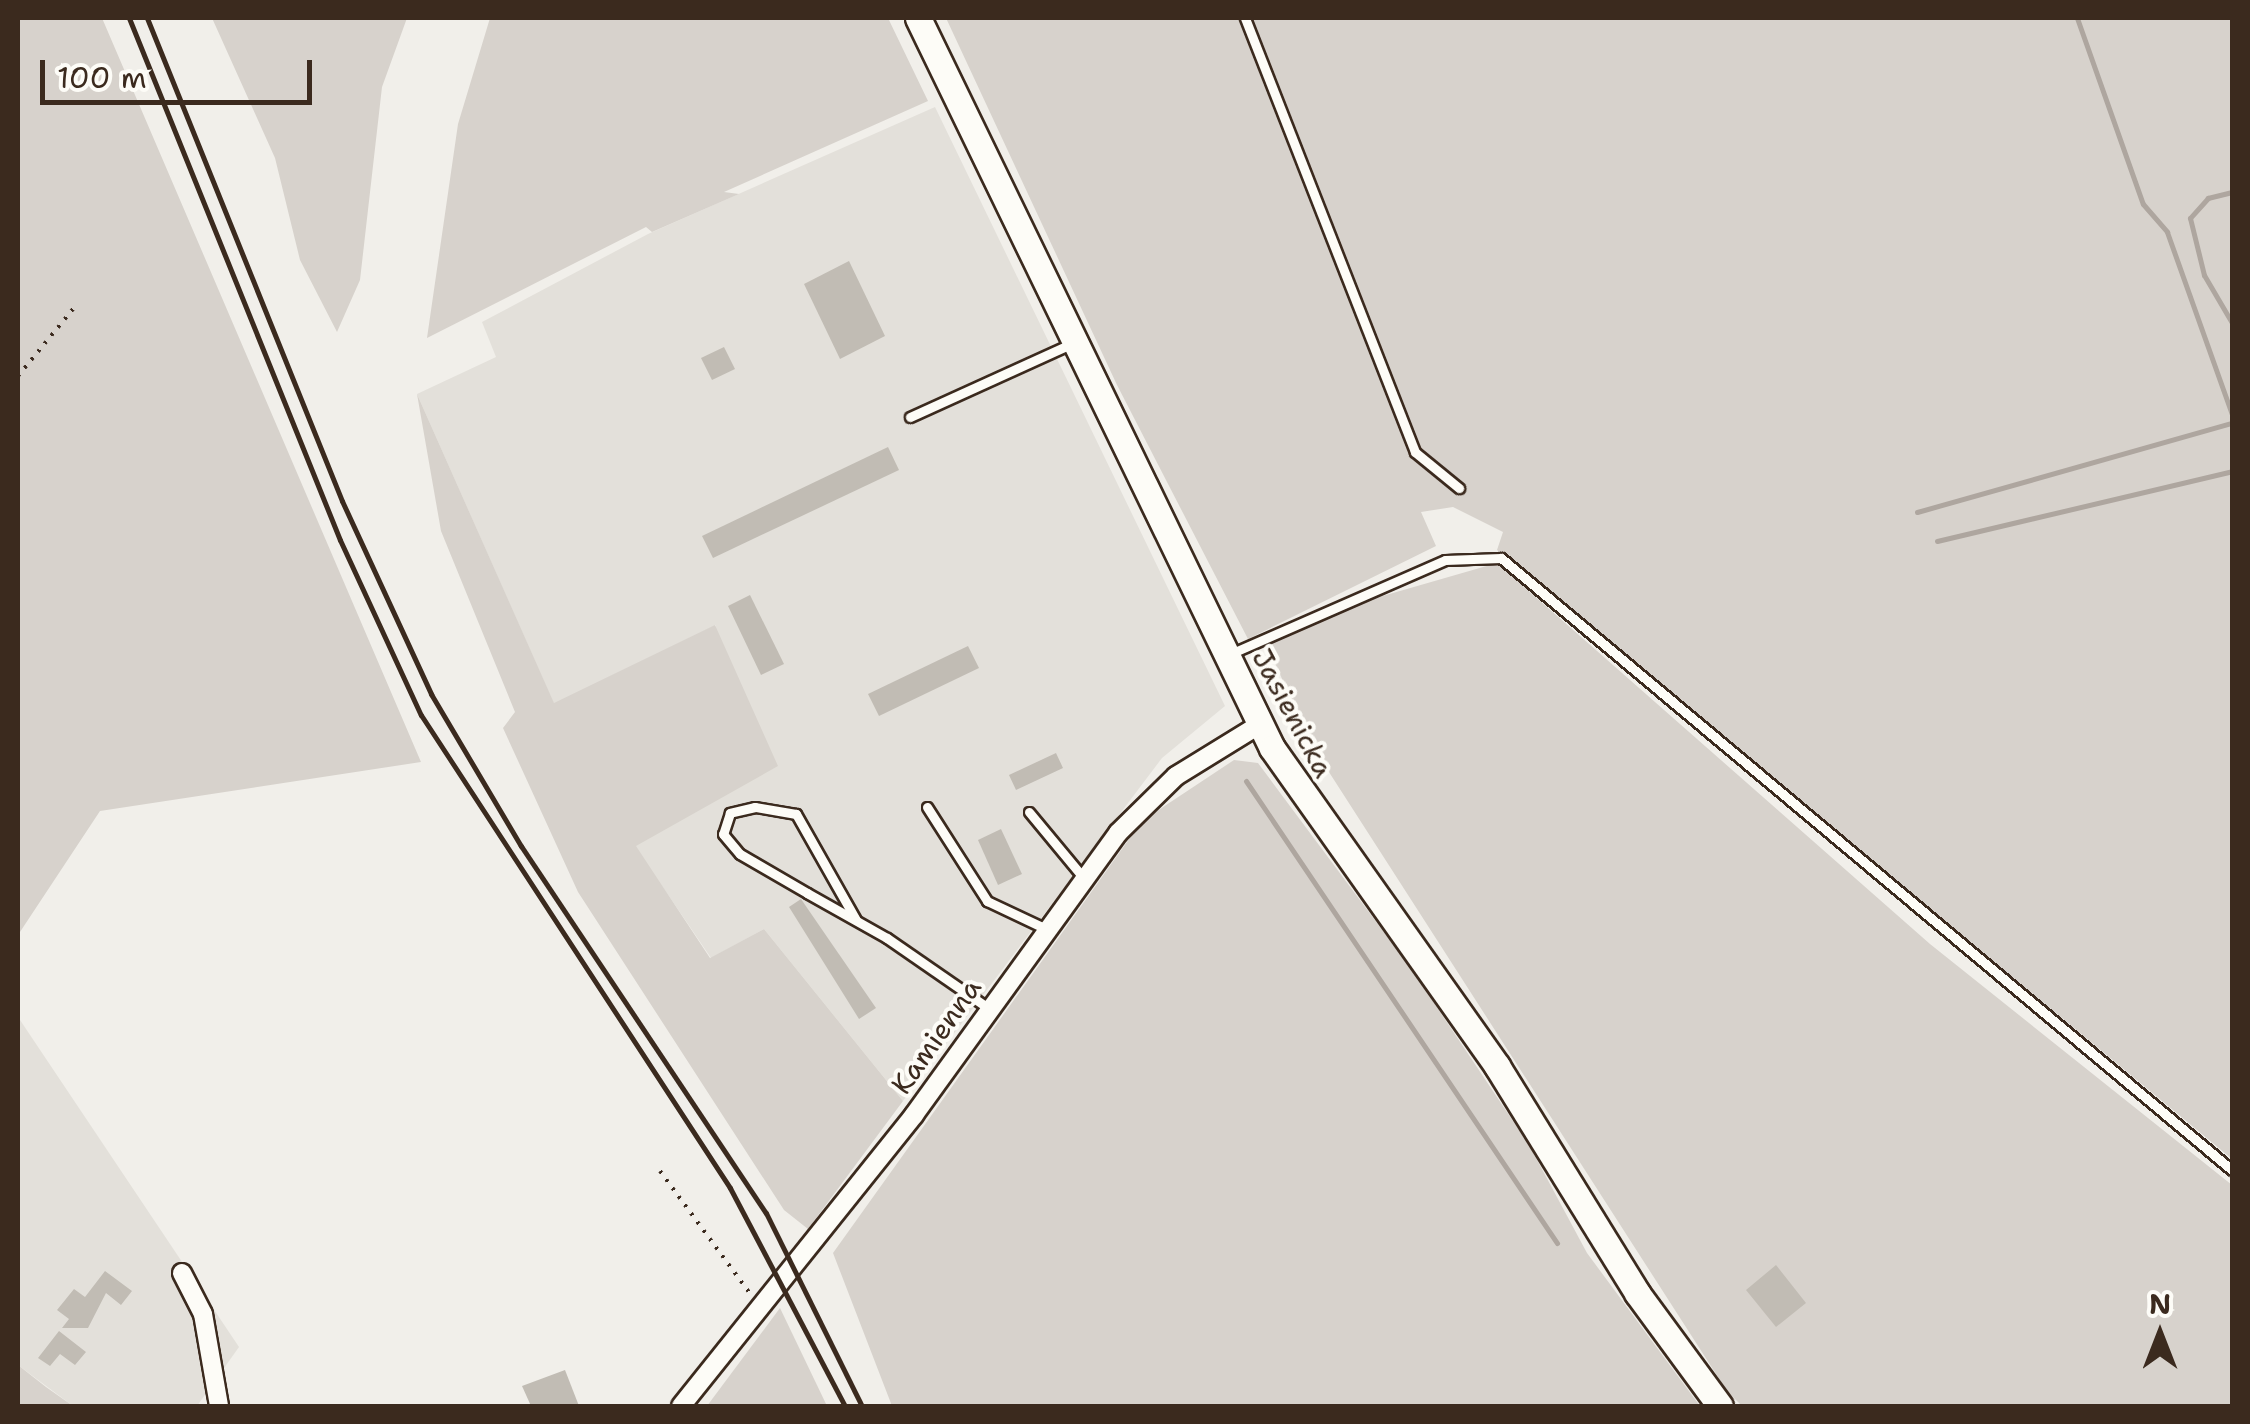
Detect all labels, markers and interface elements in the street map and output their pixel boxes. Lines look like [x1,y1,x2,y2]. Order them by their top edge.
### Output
scale bar [45,40,318,102]
text: 100 m [57,57,147,98]
street label: Jasienicka [1245,643,1341,783]
street label: Kamienna [884,972,988,1100]
north arrow [2110,1284,2210,1384]
text: N [2149,1285,2171,1323]

